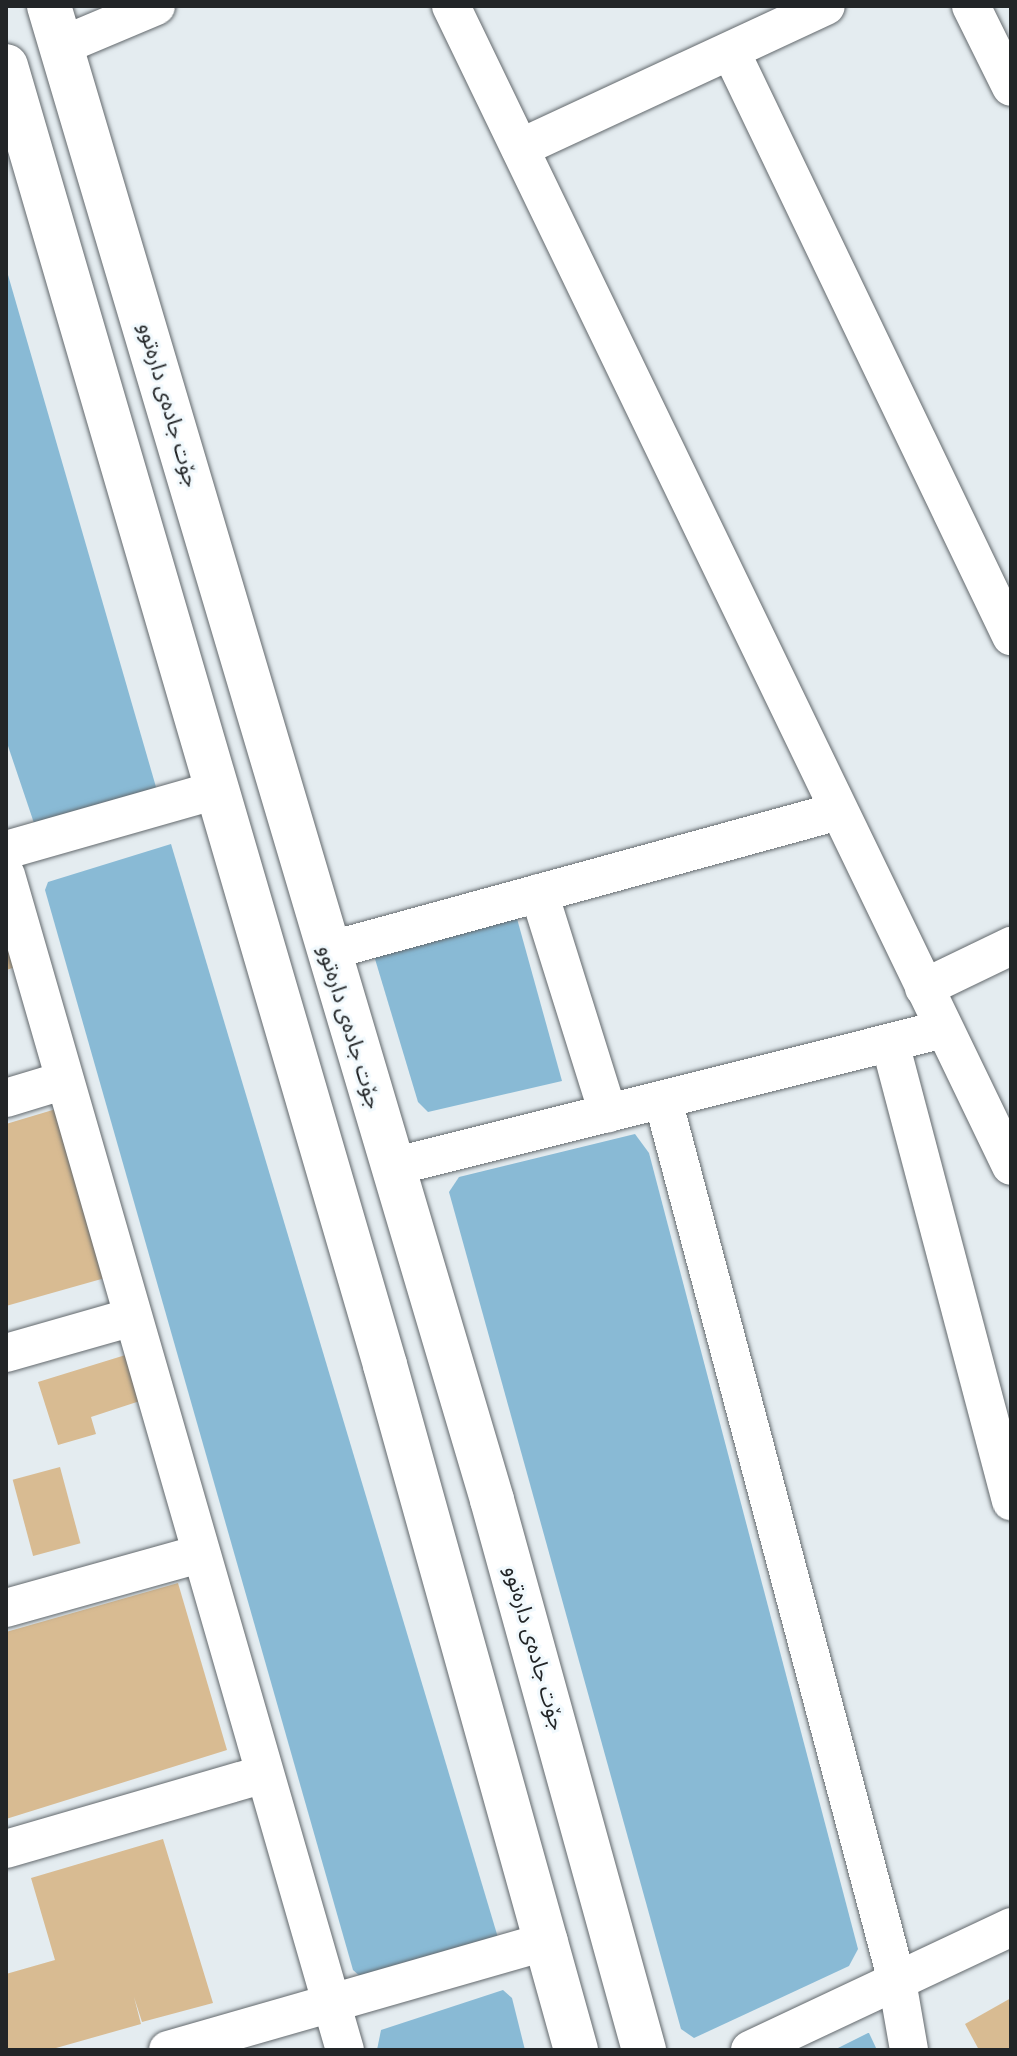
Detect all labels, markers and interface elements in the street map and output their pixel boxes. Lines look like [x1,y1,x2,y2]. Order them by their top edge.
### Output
street label: جۆت جادەی دارەتوو [133,320,205,490]
street label: جۆت جادەی دارەتوو [313,942,387,1112]
street label: جۆت جادەی دارەتوو [499,1563,571,1733]

